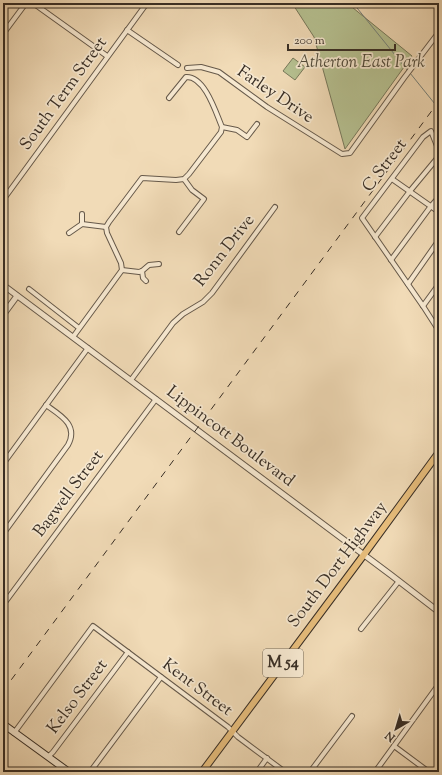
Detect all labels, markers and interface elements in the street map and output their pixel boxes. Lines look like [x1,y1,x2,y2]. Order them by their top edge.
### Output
scale bar [288,26,395,52]
street label: South Term Street [15,32,113,156]
text: 200 m [294,32,325,50]
park label: Atherton East Park [297,51,425,75]
street label: Farley Drive [232,60,318,130]
street label: C Street [357,134,413,198]
street label: Ronn Drive [189,210,261,292]
street label: Lippincott Boulevard [161,381,299,493]
street label: Bagwell Street [28,445,110,543]
street label: South Dort Highway [283,497,394,633]
road number: M 54 [263,649,303,677]
street label: Kent Street [157,654,237,723]
street label: Kelso Street [42,655,114,739]
north arrow [376,709,416,749]
text: N [382,727,400,746]

